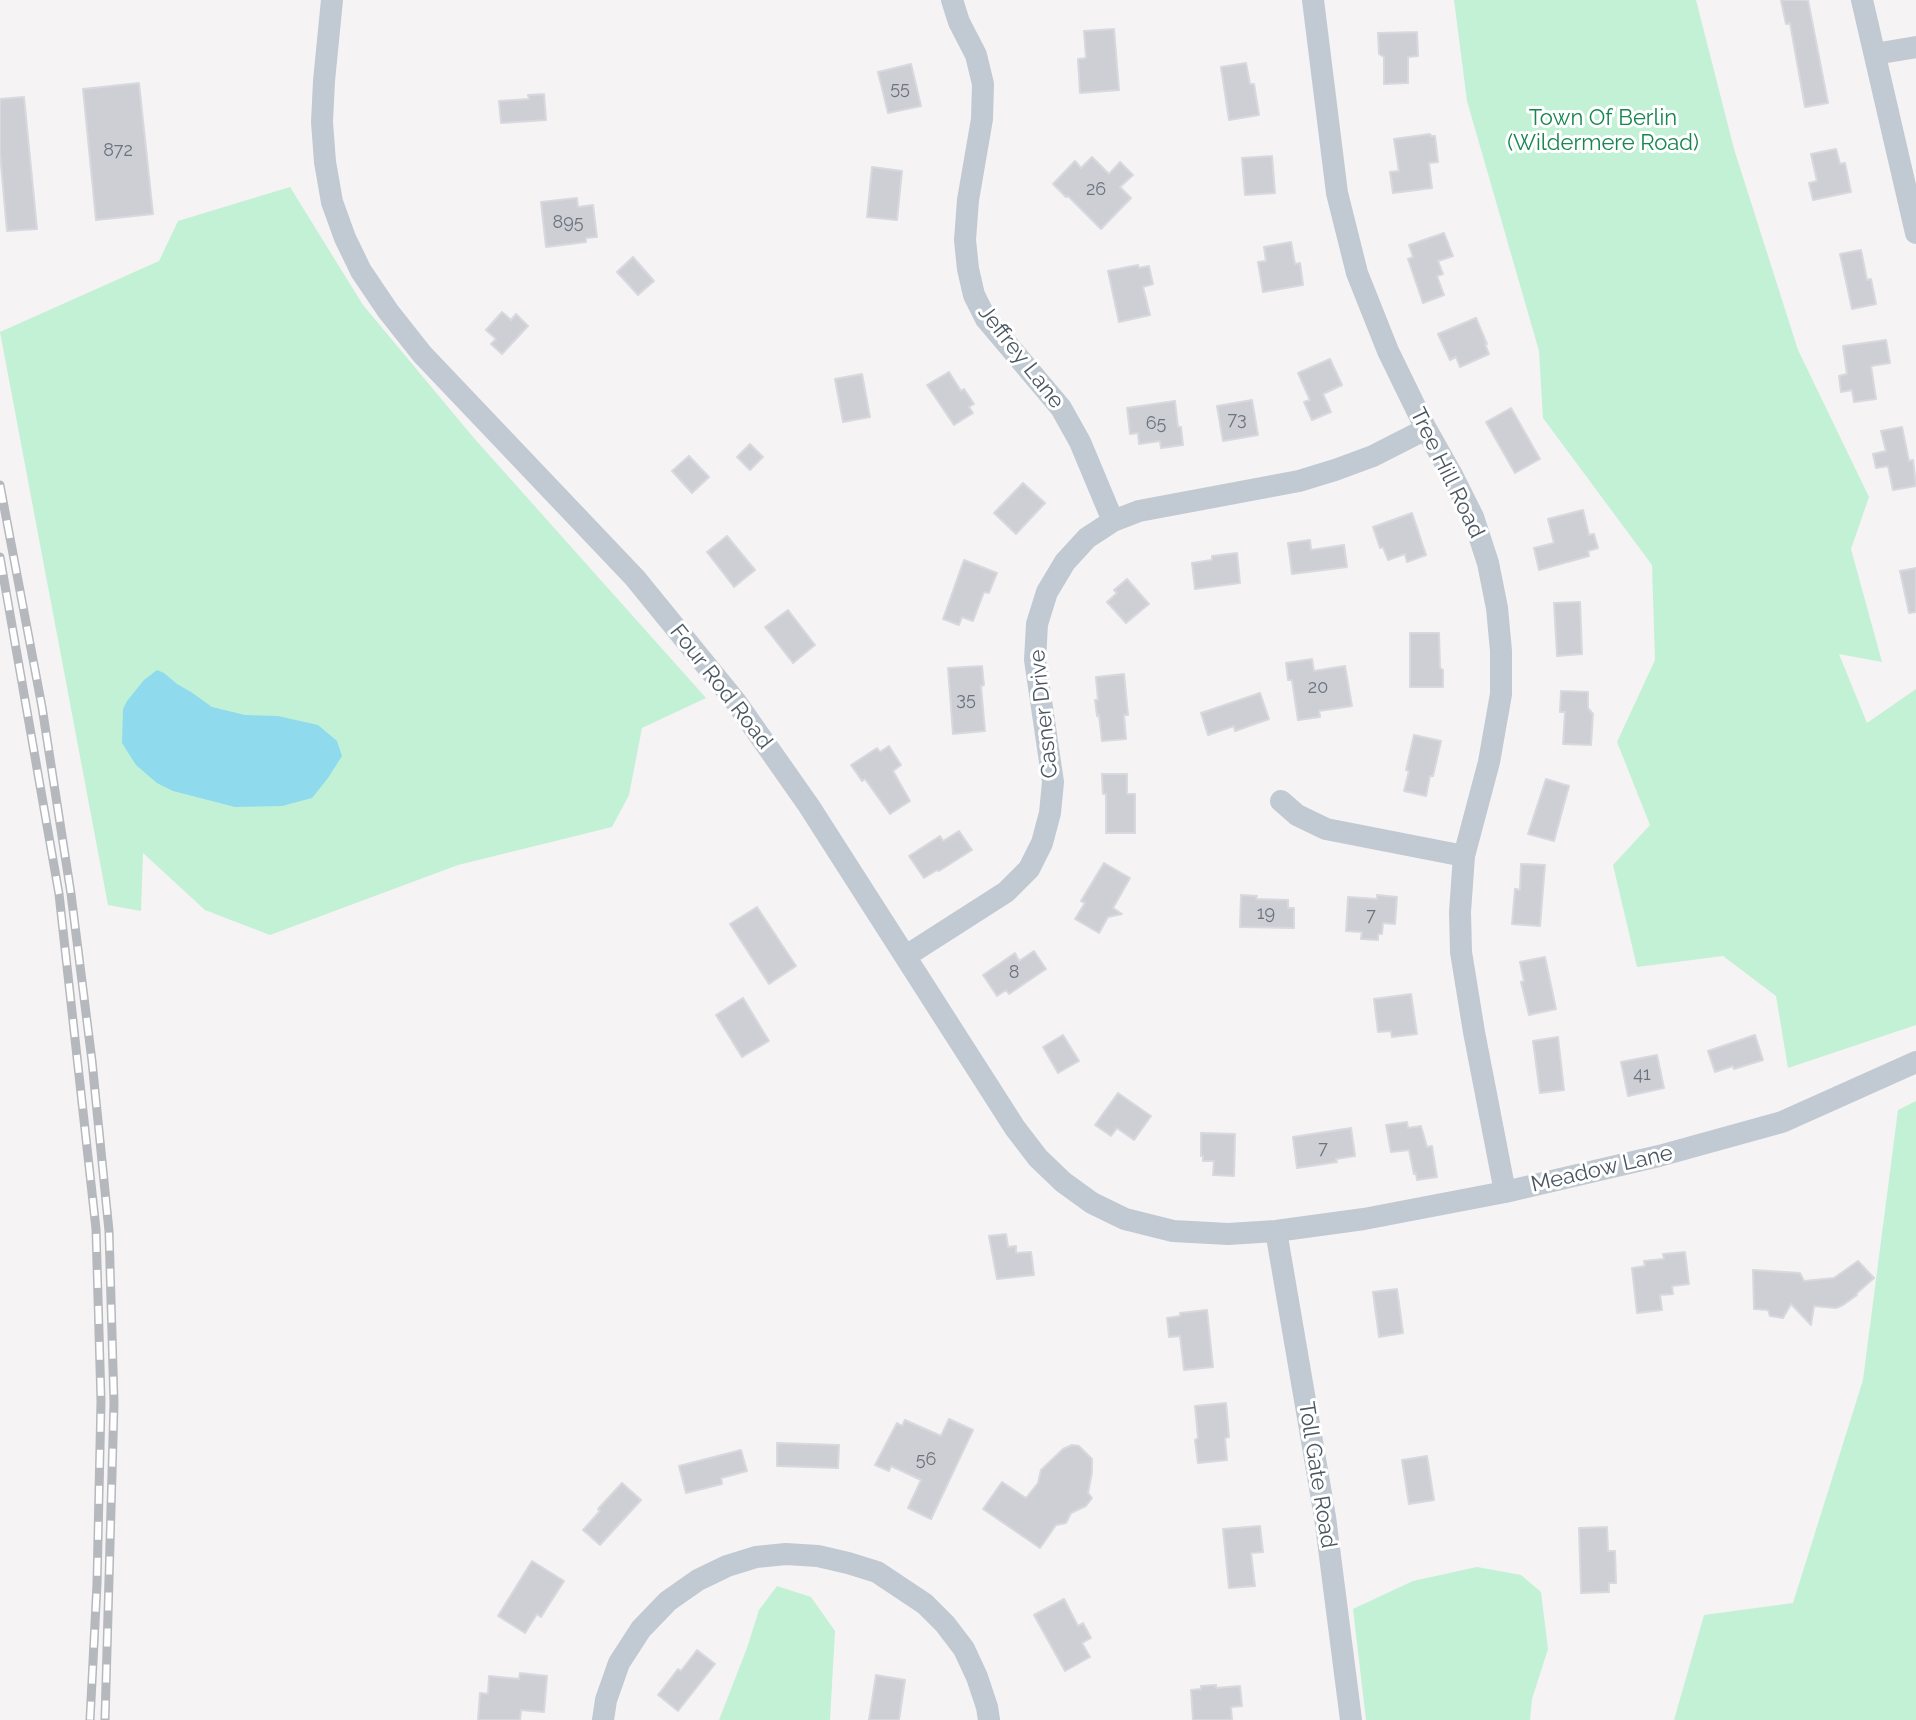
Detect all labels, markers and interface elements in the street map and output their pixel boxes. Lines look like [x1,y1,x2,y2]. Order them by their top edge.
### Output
house number: 55 [890,78,910,100]
park label: Town Of Berlin (Wildermere Road) [1507,105,1699,156]
house number: 872 [103,140,133,162]
house number: 26 [1086,179,1106,201]
house number: 895 [552,212,584,234]
street label: Jeffrey Lane [972,300,1070,414]
street label: Tree Hill Road [1404,404,1490,542]
house number: 73 [1227,409,1247,431]
house number: 65 [1146,413,1166,435]
street label: Four Rod Road [664,619,778,755]
street label: Casner Drive [1024,648,1064,780]
house number: 20 [1308,677,1328,699]
house number: 35 [956,689,976,711]
house number: 19 [1257,903,1275,925]
house number: 7 [1366,905,1376,927]
house number: 8 [1009,962,1019,984]
house number: 41 [1633,1064,1651,1086]
house number: 7 [1318,1138,1328,1160]
street label: Meadow Lane [1529,1140,1675,1198]
street label: Toll Gate Road [1292,1400,1342,1550]
house number: 56 [916,1449,936,1471]

